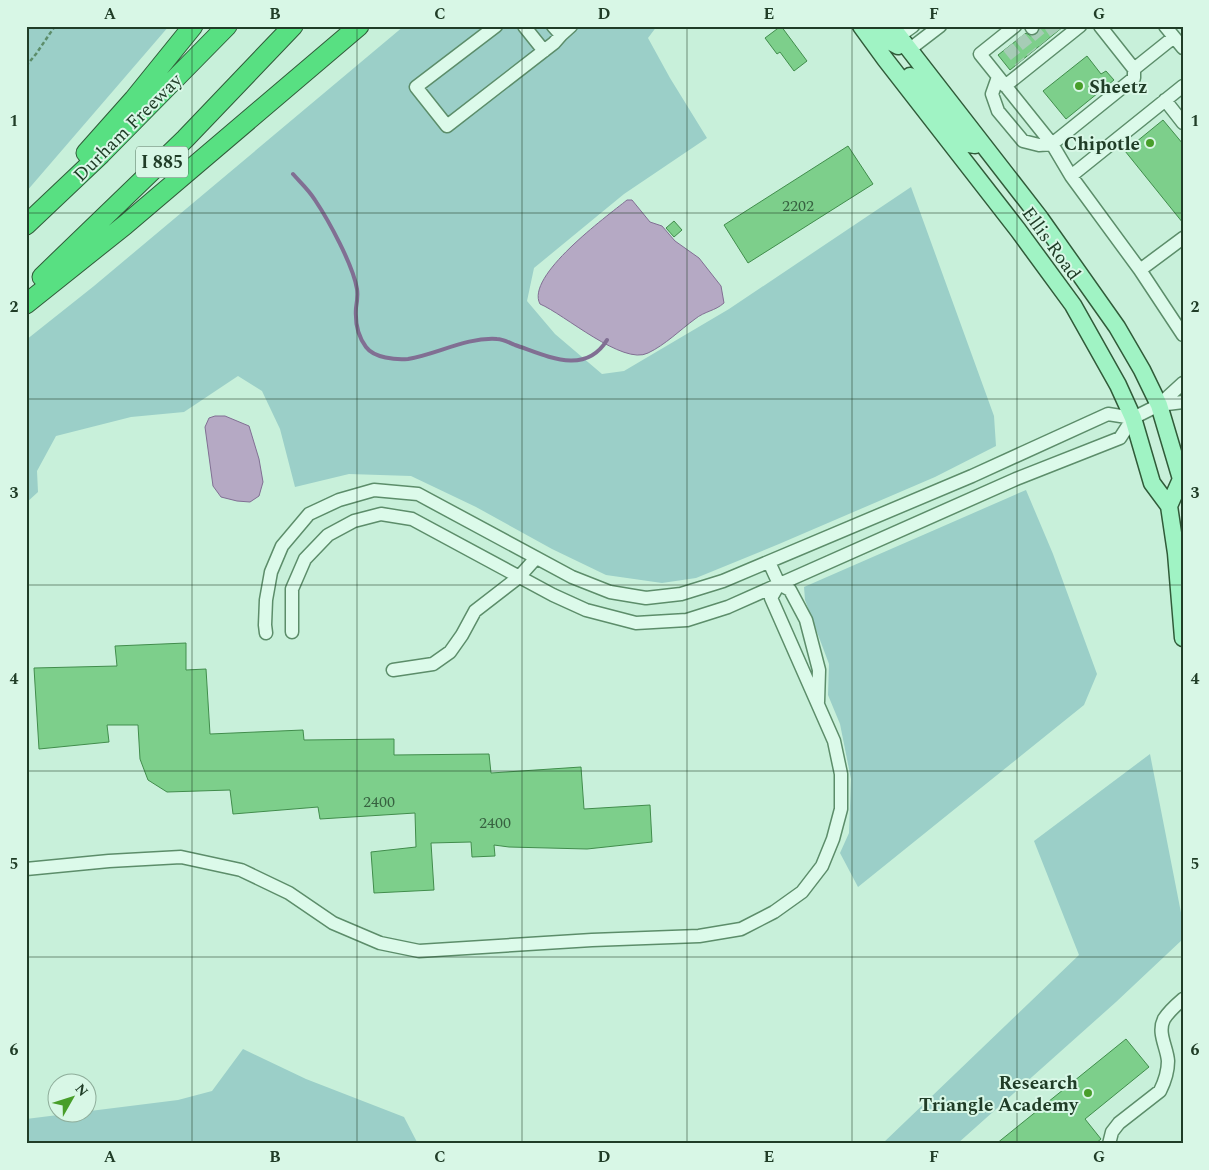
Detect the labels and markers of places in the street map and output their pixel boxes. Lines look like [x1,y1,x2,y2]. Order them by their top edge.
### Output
place label: Sheetz [1089,73,1148,102]
marker: Sheetz [1073,80,1085,92]
place label: Chipotle [1064,130,1140,159]
marker: Chipotle [1144,137,1156,149]
place label: Research Triangle Academy [919,1069,1079,1120]
marker: Research Triangle Academy [1082,1087,1094,1099]

